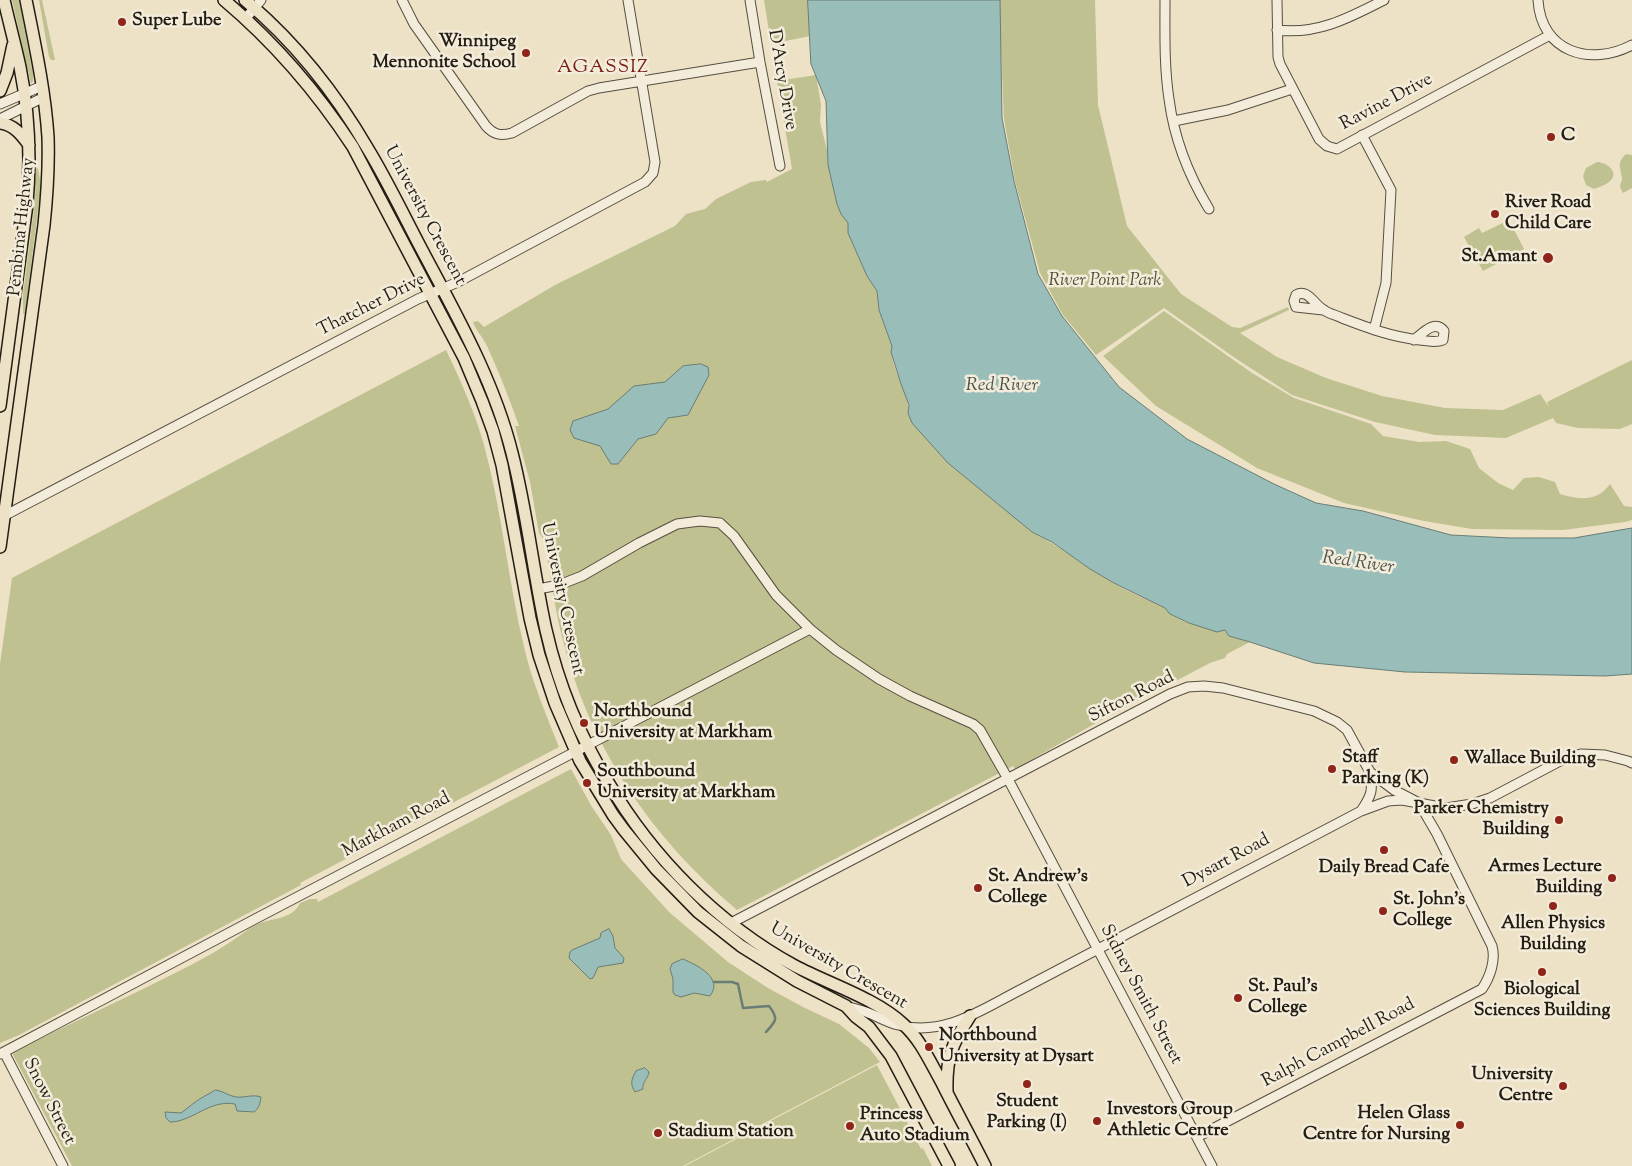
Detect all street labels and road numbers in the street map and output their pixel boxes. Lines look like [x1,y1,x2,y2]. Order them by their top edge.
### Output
street label: D'Arcy Drive [762,28,800,132]
street label: Ravine Drive [1337,70,1437,136]
street label: University Crescent [378,142,470,290]
street label: Pembina Highway [5,157,41,297]
street label: Thatcher Drive [314,270,430,342]
street label: University Crescent [534,521,588,677]
street label: Sifton Road [1086,667,1178,729]
street label: Markham Road [339,789,455,863]
street label: Dysart Road [1180,830,1274,894]
street label: University Crescent [765,919,911,1015]
street label: Sidney Smith Street [1094,922,1186,1068]
street label: Ralph Campbell Road [1259,995,1419,1093]
street label: Snow Street [17,1055,79,1149]

